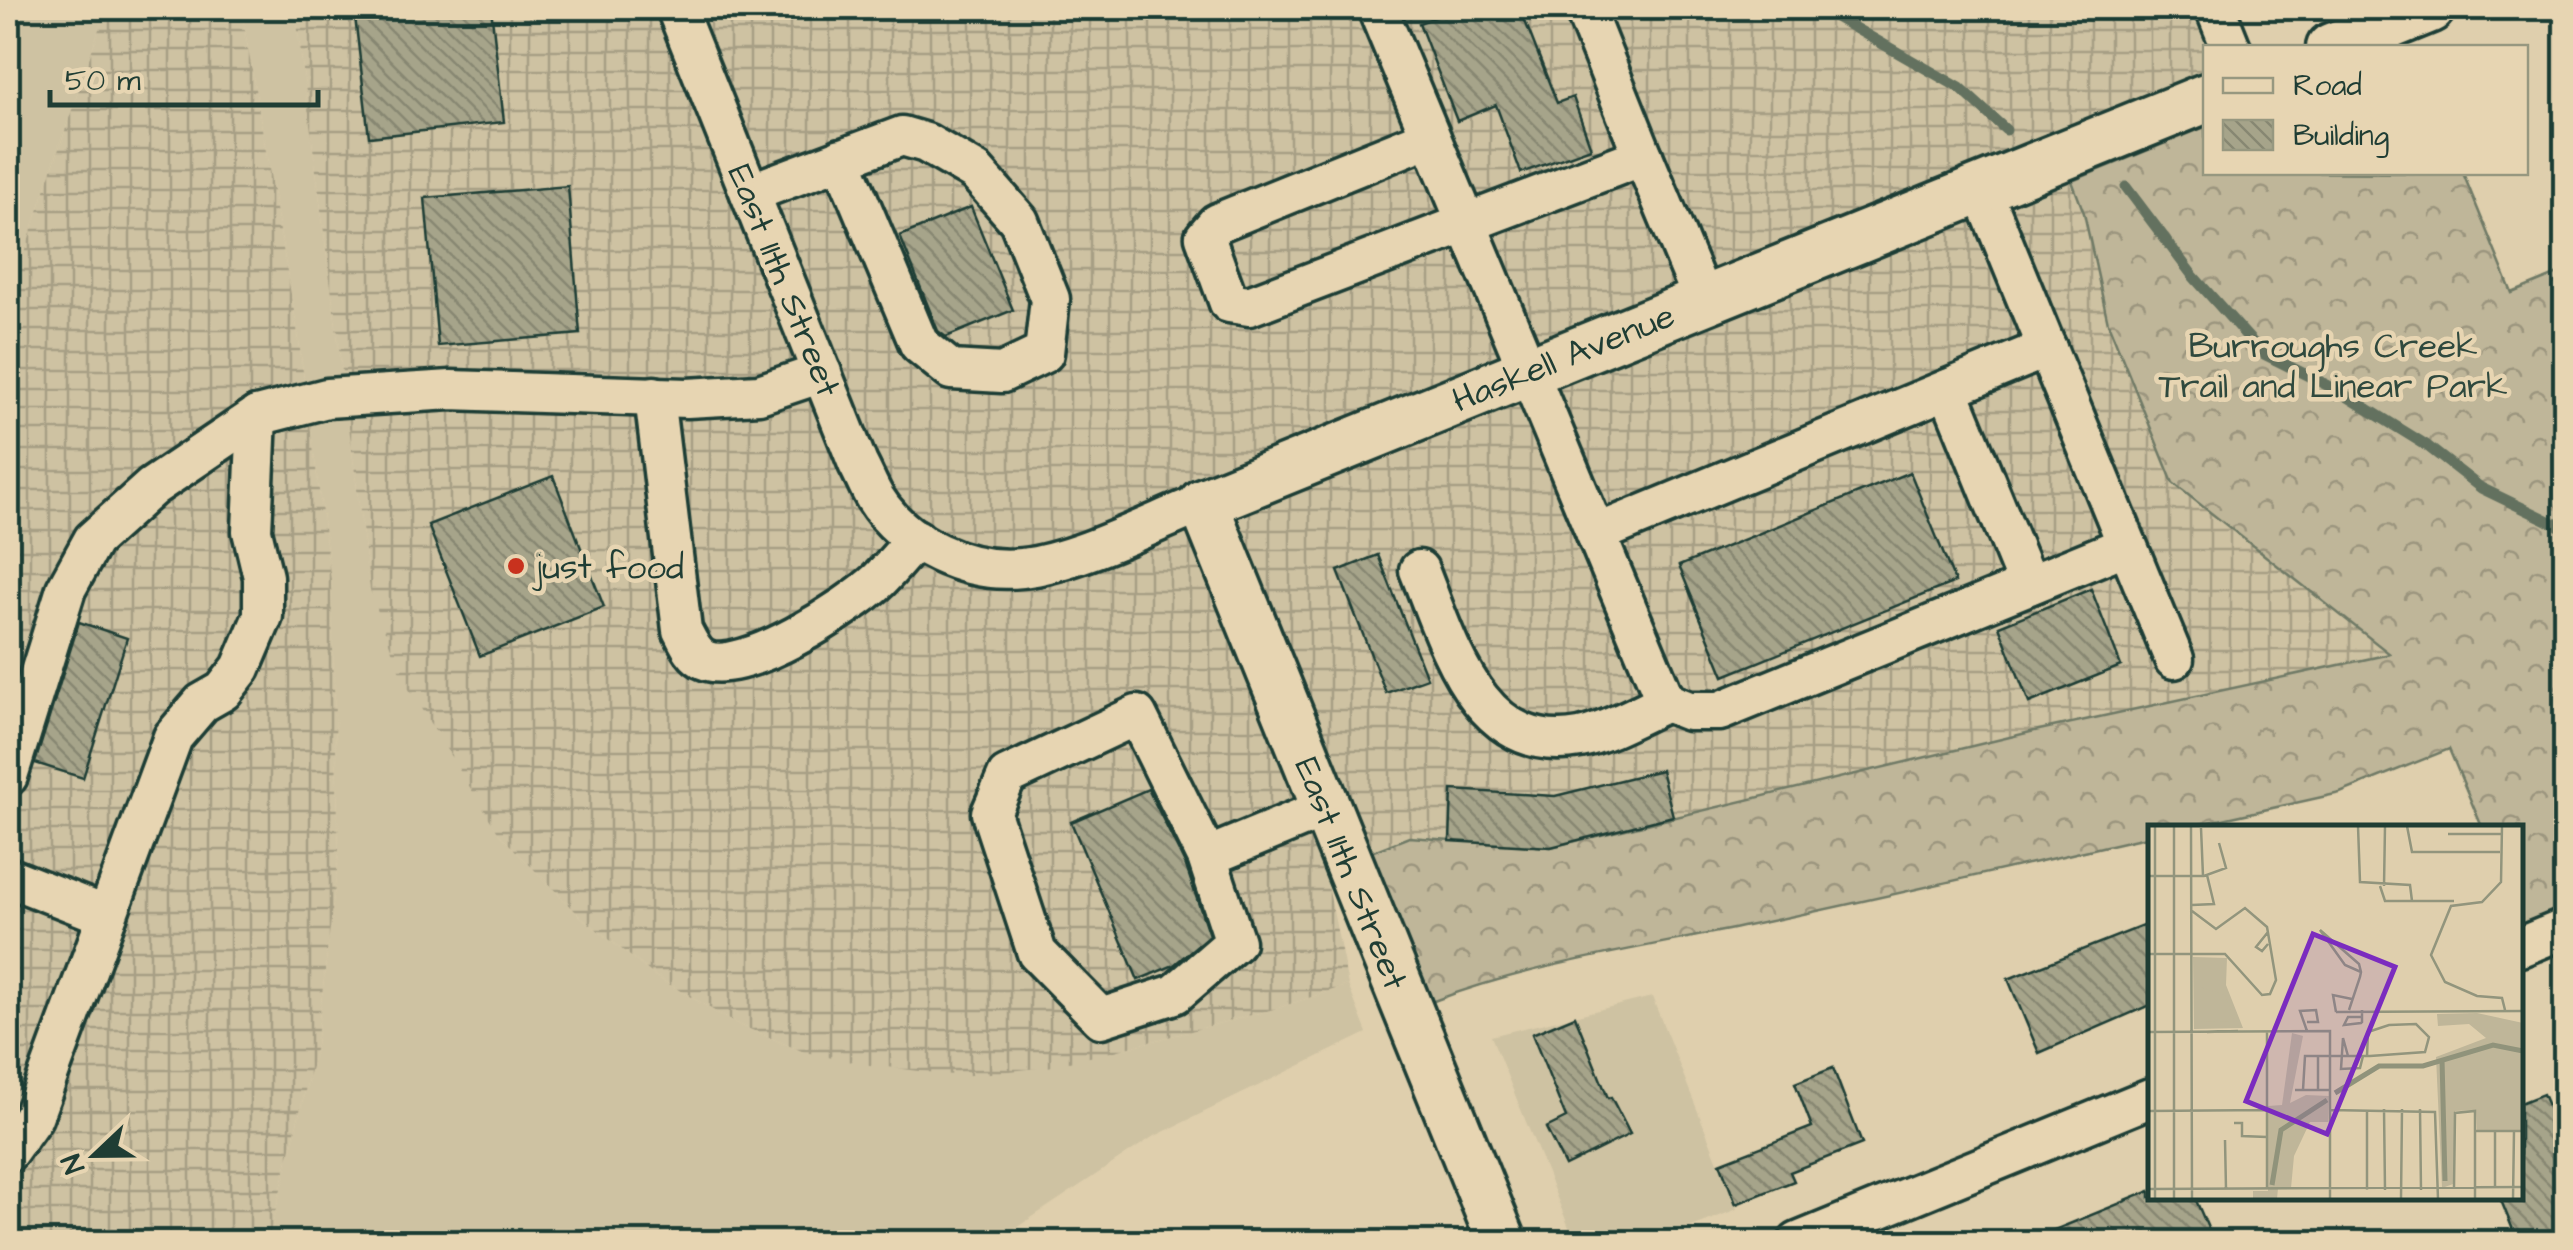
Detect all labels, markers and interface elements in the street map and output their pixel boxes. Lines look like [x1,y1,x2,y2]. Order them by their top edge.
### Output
scale bar [50,45,318,107]
legend [2203,45,2528,175]
text: 50 m [65,60,141,102]
text: Road [2293,65,2362,107]
text: Building [2293,115,2389,158]
street label: East 11th Street [715,157,853,404]
street label: Haskell Avenue [1445,292,1682,425]
park label: Burroughs Creek Trail and Linear Park [2158,322,2508,411]
place label: just food [532,543,684,592]
marker: just food [505,555,527,577]
street label: East 11th Street [1282,750,1420,997]
inset map [2148,825,2523,1200]
north arrow [45,1105,145,1205]
text: N [52,1148,95,1179]

